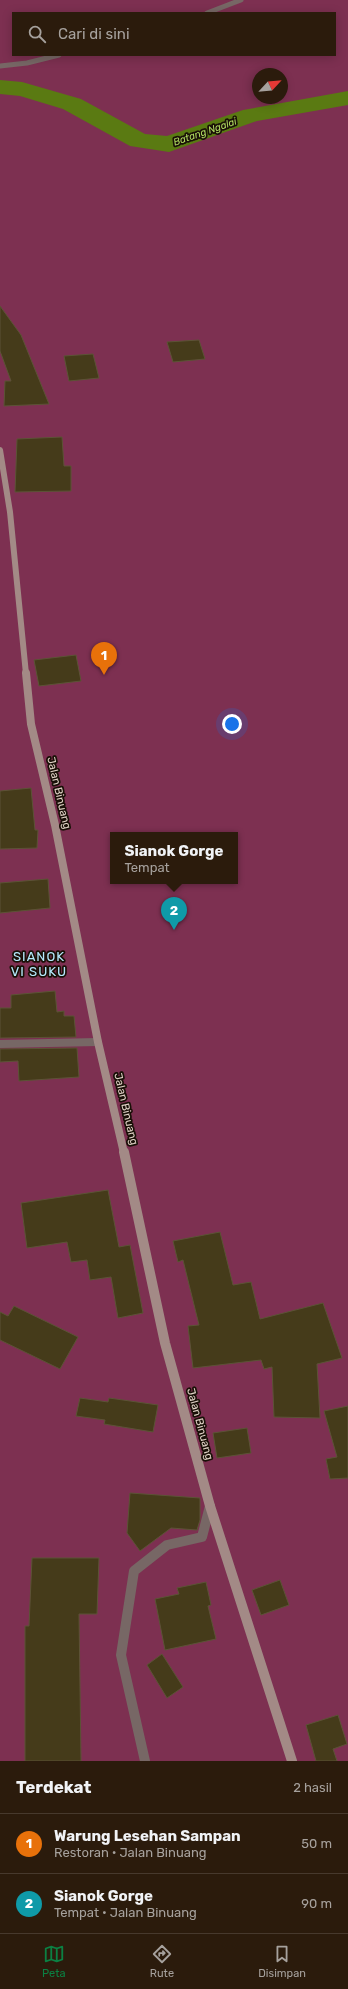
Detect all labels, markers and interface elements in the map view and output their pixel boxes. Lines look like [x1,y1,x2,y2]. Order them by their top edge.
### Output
search box [12,12,336,56]
icon: search [26,23,48,45]
text: Cari di sini [58,25,130,43]
north arrow [252,68,288,104]
water label: Batang Ngalai [172,115,239,148]
pin: 1 [91,642,117,675]
your location [222,714,242,734]
street label: Jalan Binuang [44,756,74,830]
popup [110,832,238,884]
text: Sianok Gorge [125,842,223,860]
text: Tempat [125,860,170,875]
pin: 2 [161,897,187,930]
district label: SIANOK VI SUKU [11,949,67,979]
street label: Jalan Binuang [111,1072,141,1146]
street label: Jalan Binuang [184,1387,216,1461]
text: Terdekat [16,1777,91,1797]
text: 2 hasil [293,1780,332,1795]
text: Warung Lesehan Sampan [54,1827,241,1845]
text: 1 [26,1836,32,1851]
text: 50 m [301,1836,332,1851]
text: Restoran · Jalan Binuang [54,1845,207,1860]
text: Sianok Gorge [54,1887,153,1905]
text: 2 [25,1896,33,1911]
text: 90 m [301,1896,332,1911]
text: Tempat · Jalan Binuang [54,1905,197,1920]
tab: Peta [42,1943,66,1980]
tab: Rute [150,1943,174,1980]
tab: Disimpan [258,1943,306,1980]

